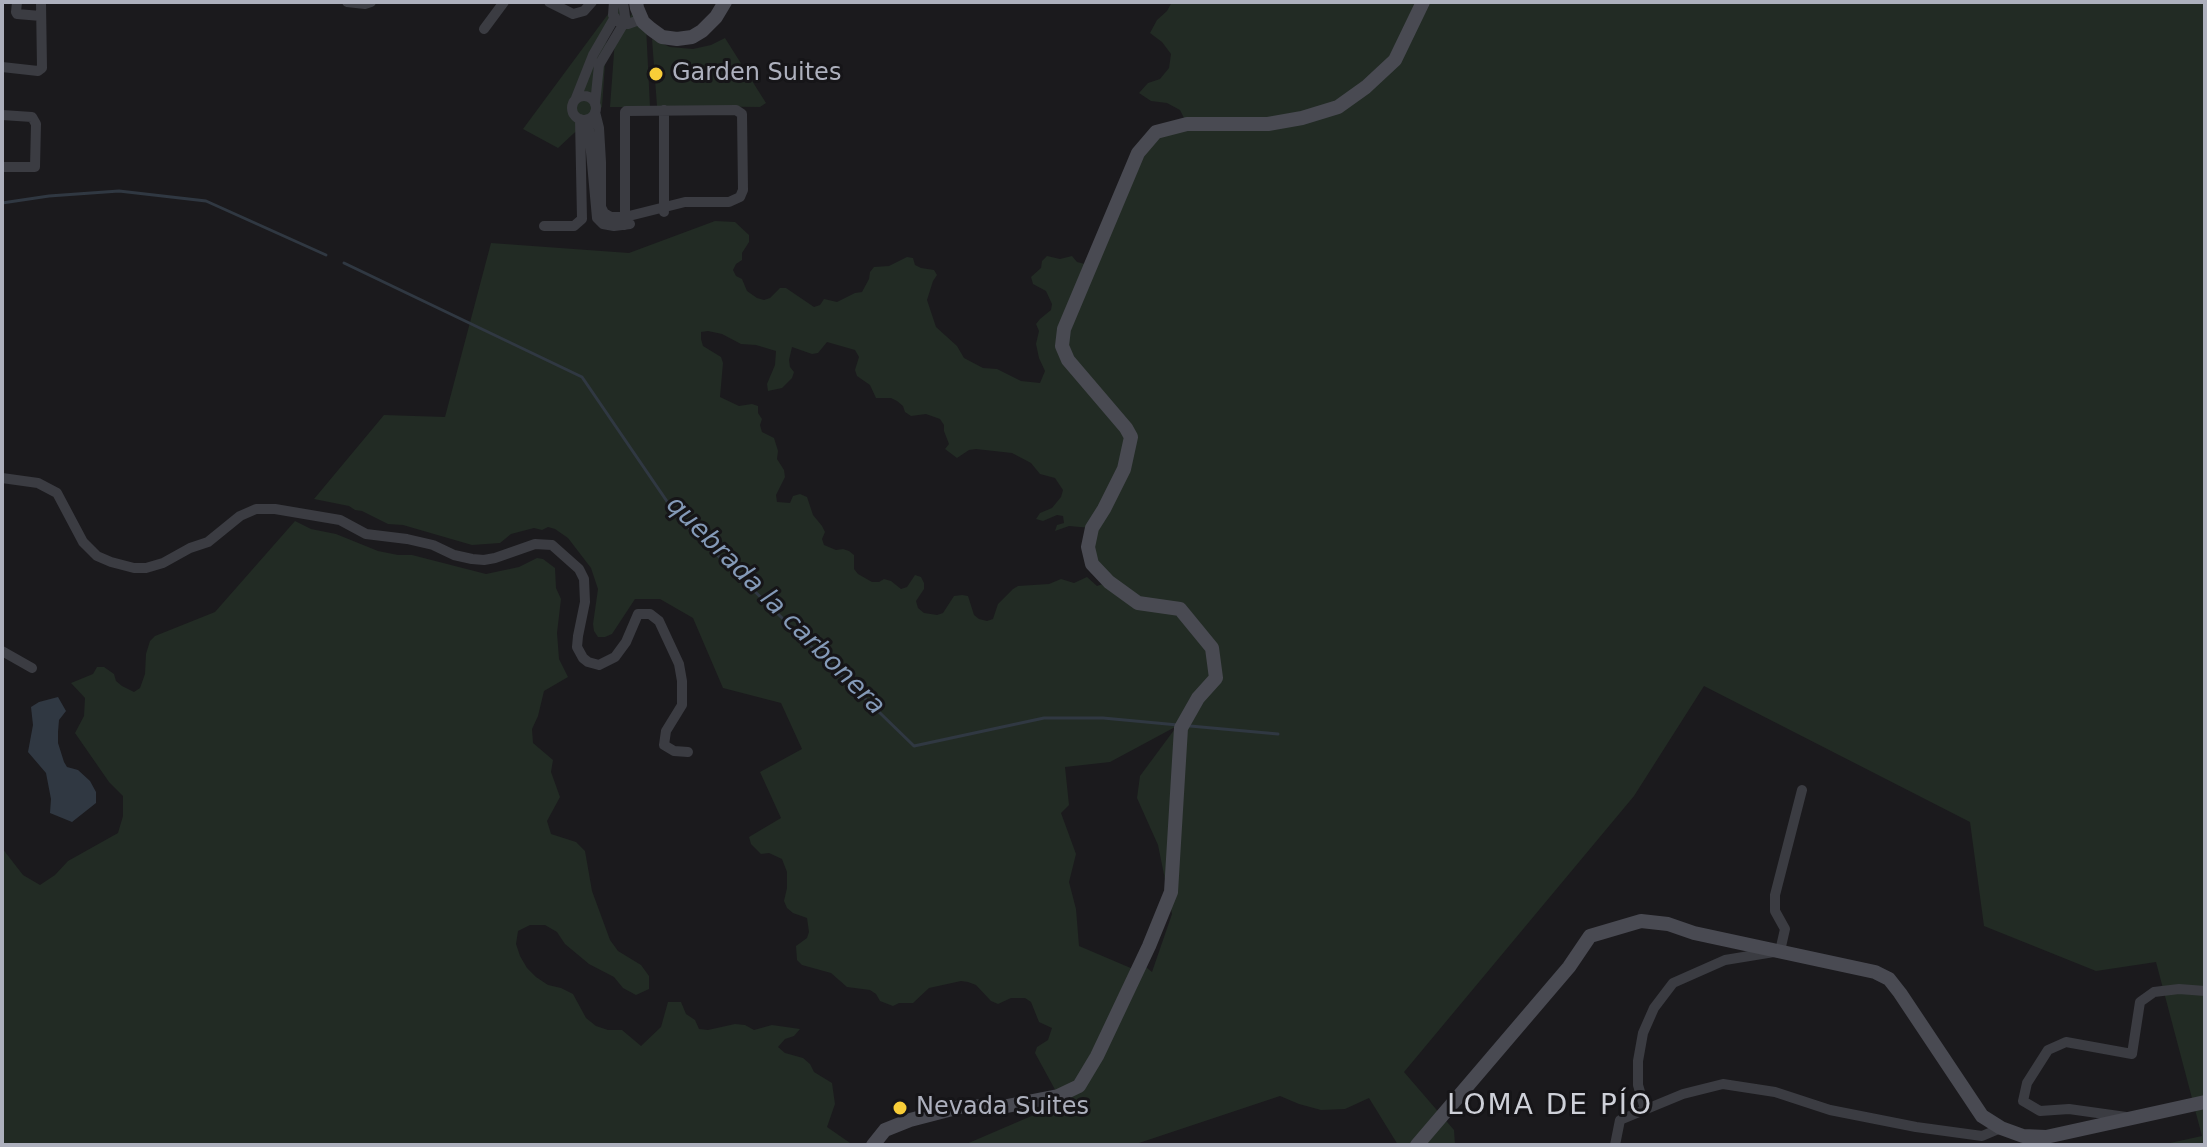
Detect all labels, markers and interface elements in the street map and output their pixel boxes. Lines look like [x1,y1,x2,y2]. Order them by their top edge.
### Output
place label: Garden Suites [672,60,841,88]
marker: Garden Suites [647,65,665,83]
water label: quebrada la carbonera [659,490,891,722]
district label: LOMA DE PÍO [1447,1090,1653,1124]
place label: Nevada Suites [916,1094,1089,1122]
marker: Nevada Suites [891,1099,909,1117]

